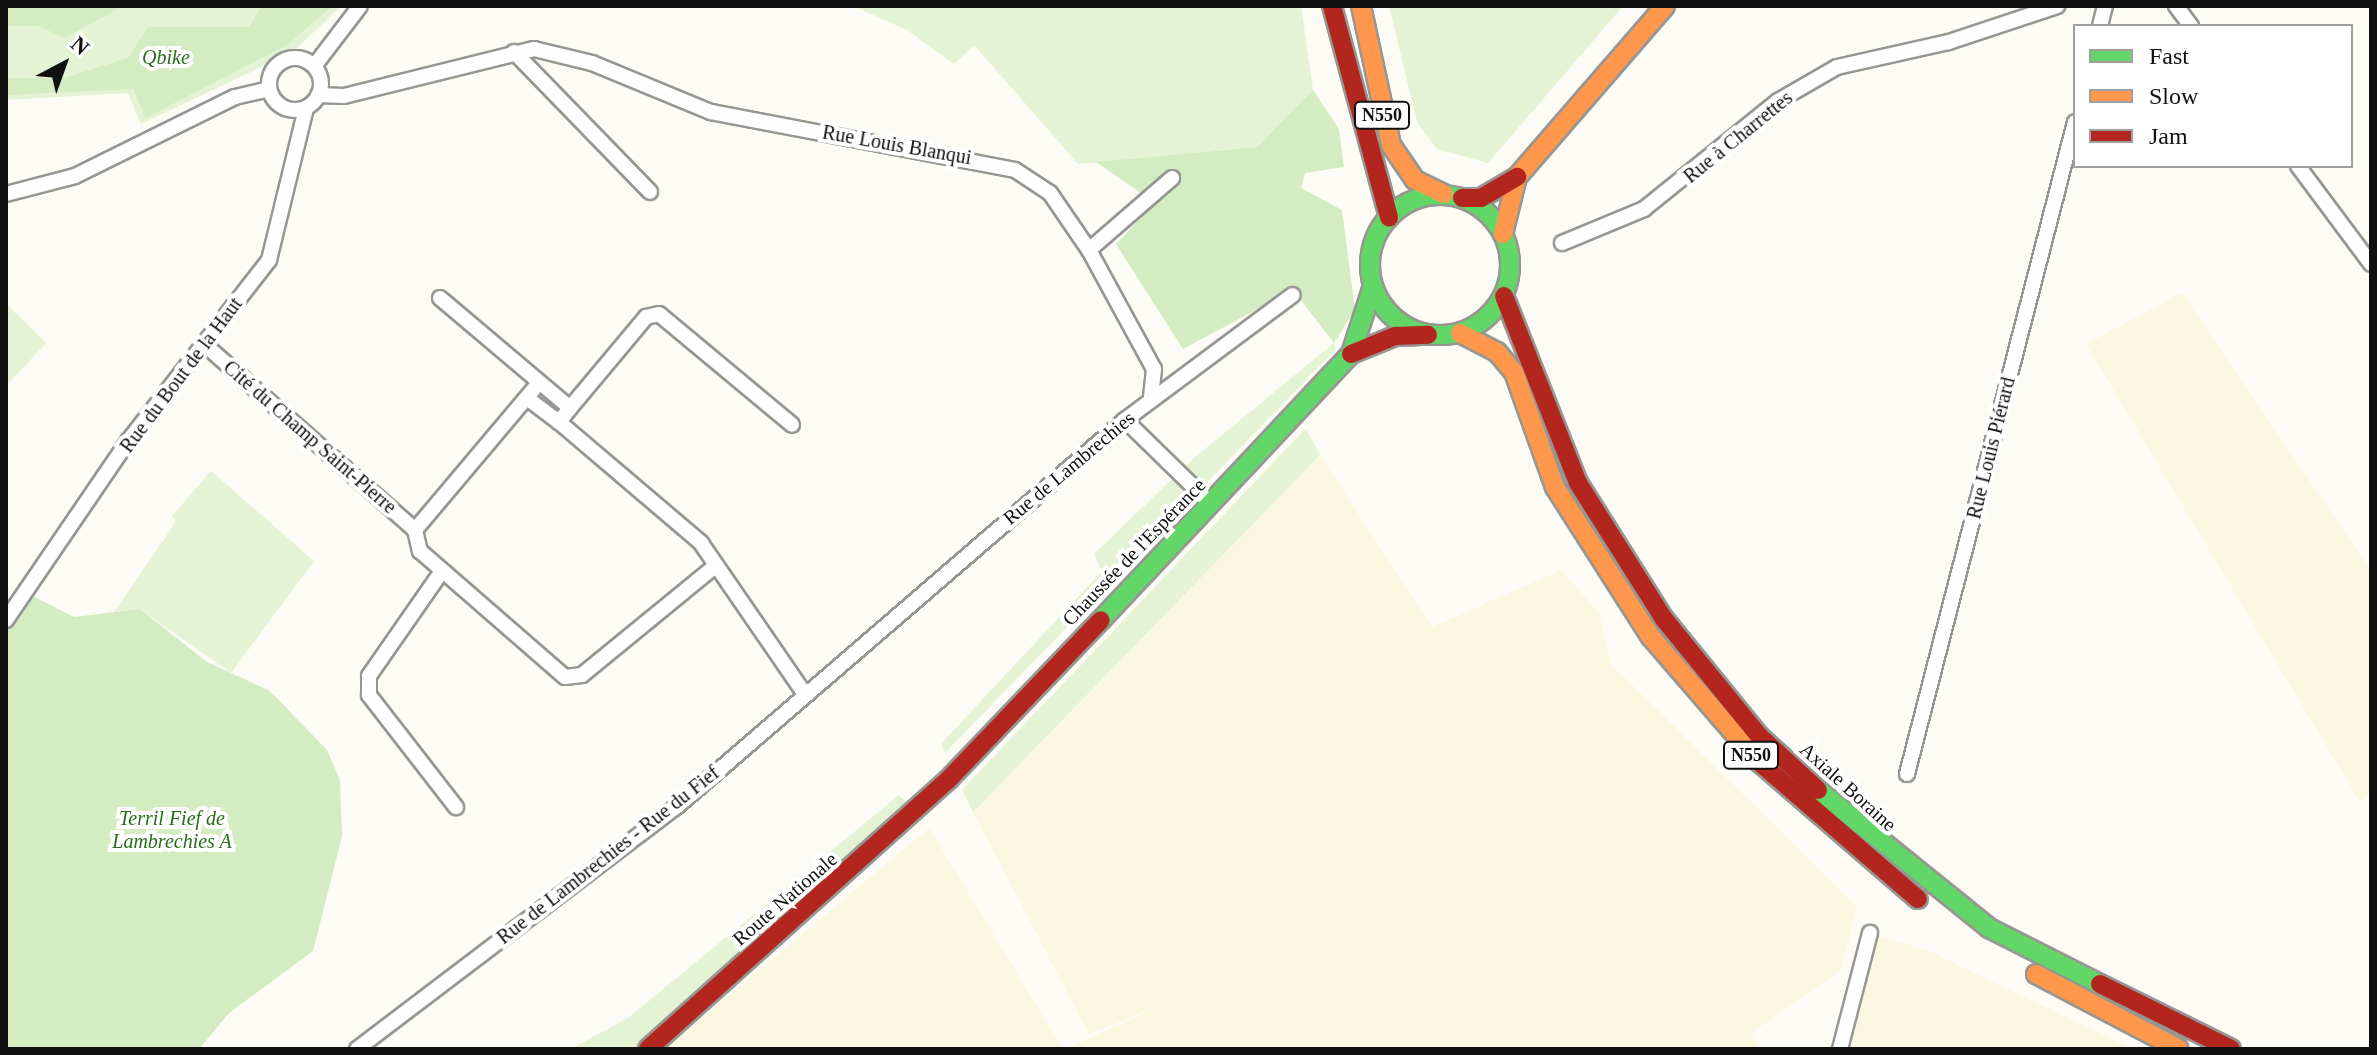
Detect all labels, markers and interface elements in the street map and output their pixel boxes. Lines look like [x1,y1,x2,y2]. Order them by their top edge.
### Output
north arrow [24,24,104,104]
legend [2073,24,2353,168]
text: N [66,31,94,60]
text: Fast [2149,43,2189,69]
park label: Qbike [142,45,190,69]
text: Slow [2149,83,2198,109]
street label: Rue à Charrettes [1679,86,1797,188]
road number: N550 [1354,101,1410,129]
street label: Rue Louis Blanqui [821,120,973,170]
text: Jam [2149,123,2188,149]
street label: Rue du Bout de la Haut [115,293,247,457]
street label: Cité du Champ Saint-Pierre [218,355,402,519]
street label: Rue Louis Piérard [1962,374,2020,522]
street label: Rue de Lambrechies [998,406,1140,530]
street label: Chaussée de l'Espérance [1057,473,1211,631]
street label: Axiale Boraine [1795,737,1901,837]
road number: N550 [1723,741,1779,769]
street label: Rue de Lambrechies - Rue du Fief [492,761,724,949]
park label: Terril Fief de Lambrechies A [112,806,232,853]
street label: Route Nationale [728,847,842,951]

